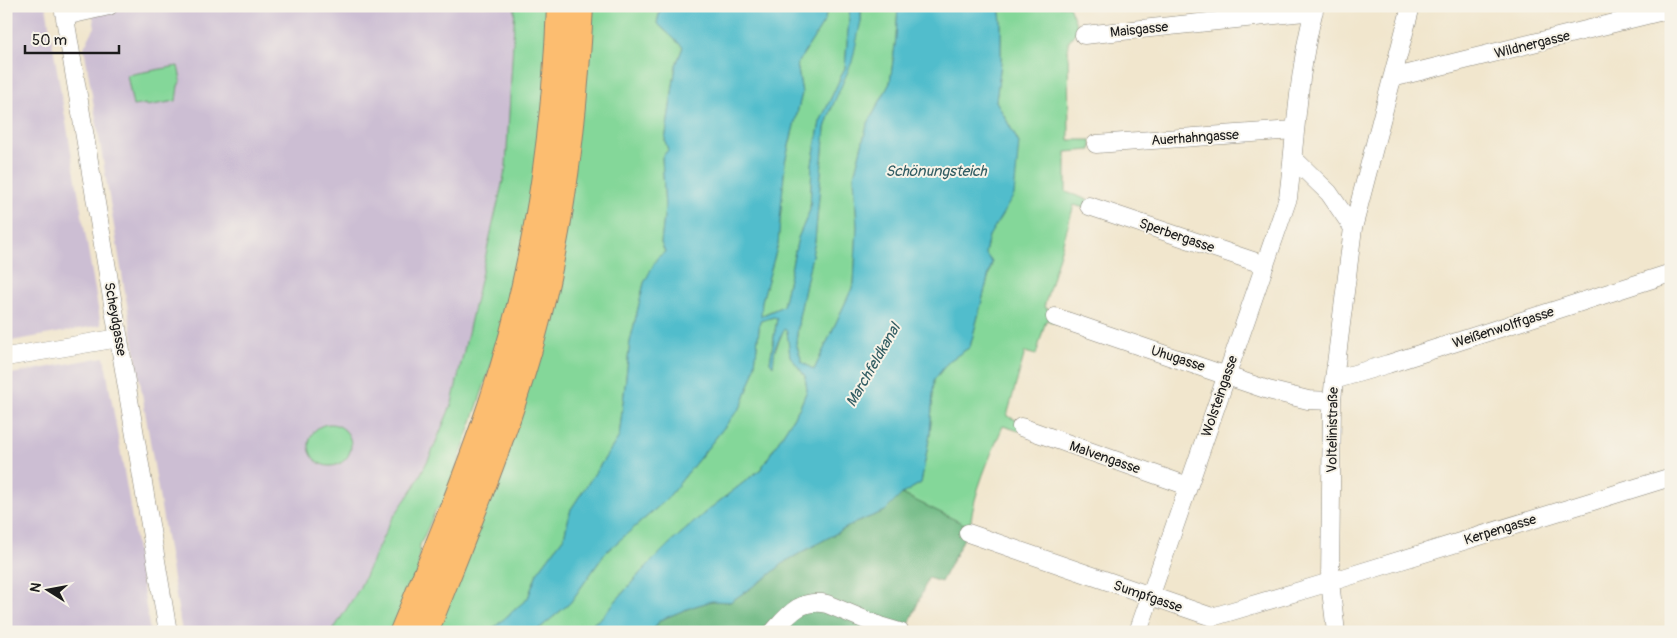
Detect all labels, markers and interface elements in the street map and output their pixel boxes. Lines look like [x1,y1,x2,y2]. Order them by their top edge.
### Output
street label: Maisgasse [1109,18,1169,41]
scale bar [25,22,119,54]
street label: Wildnergasse [1492,27,1572,62]
text: 50 m [32,31,67,50]
street label: Auerhahngasse [1151,126,1240,149]
water label: Schönungsteich [885,162,988,181]
street label: Sperbergasse [1137,215,1217,256]
street label: Scheydgasse [101,281,130,357]
street label: Weißenwolffgasse [1450,303,1556,352]
water label: Marchfeldkanal [842,319,906,410]
street label: Uhugasse [1149,342,1207,375]
street label: Wolsteingasse [1198,353,1241,439]
street label: Voltelinistraße [1323,387,1342,473]
street label: Malvengasse [1067,437,1143,478]
street label: Kerpengasse [1462,510,1538,548]
north arrow [22,566,72,616]
street label: Sumpfgasse [1111,577,1184,616]
text: N [26,581,45,594]

